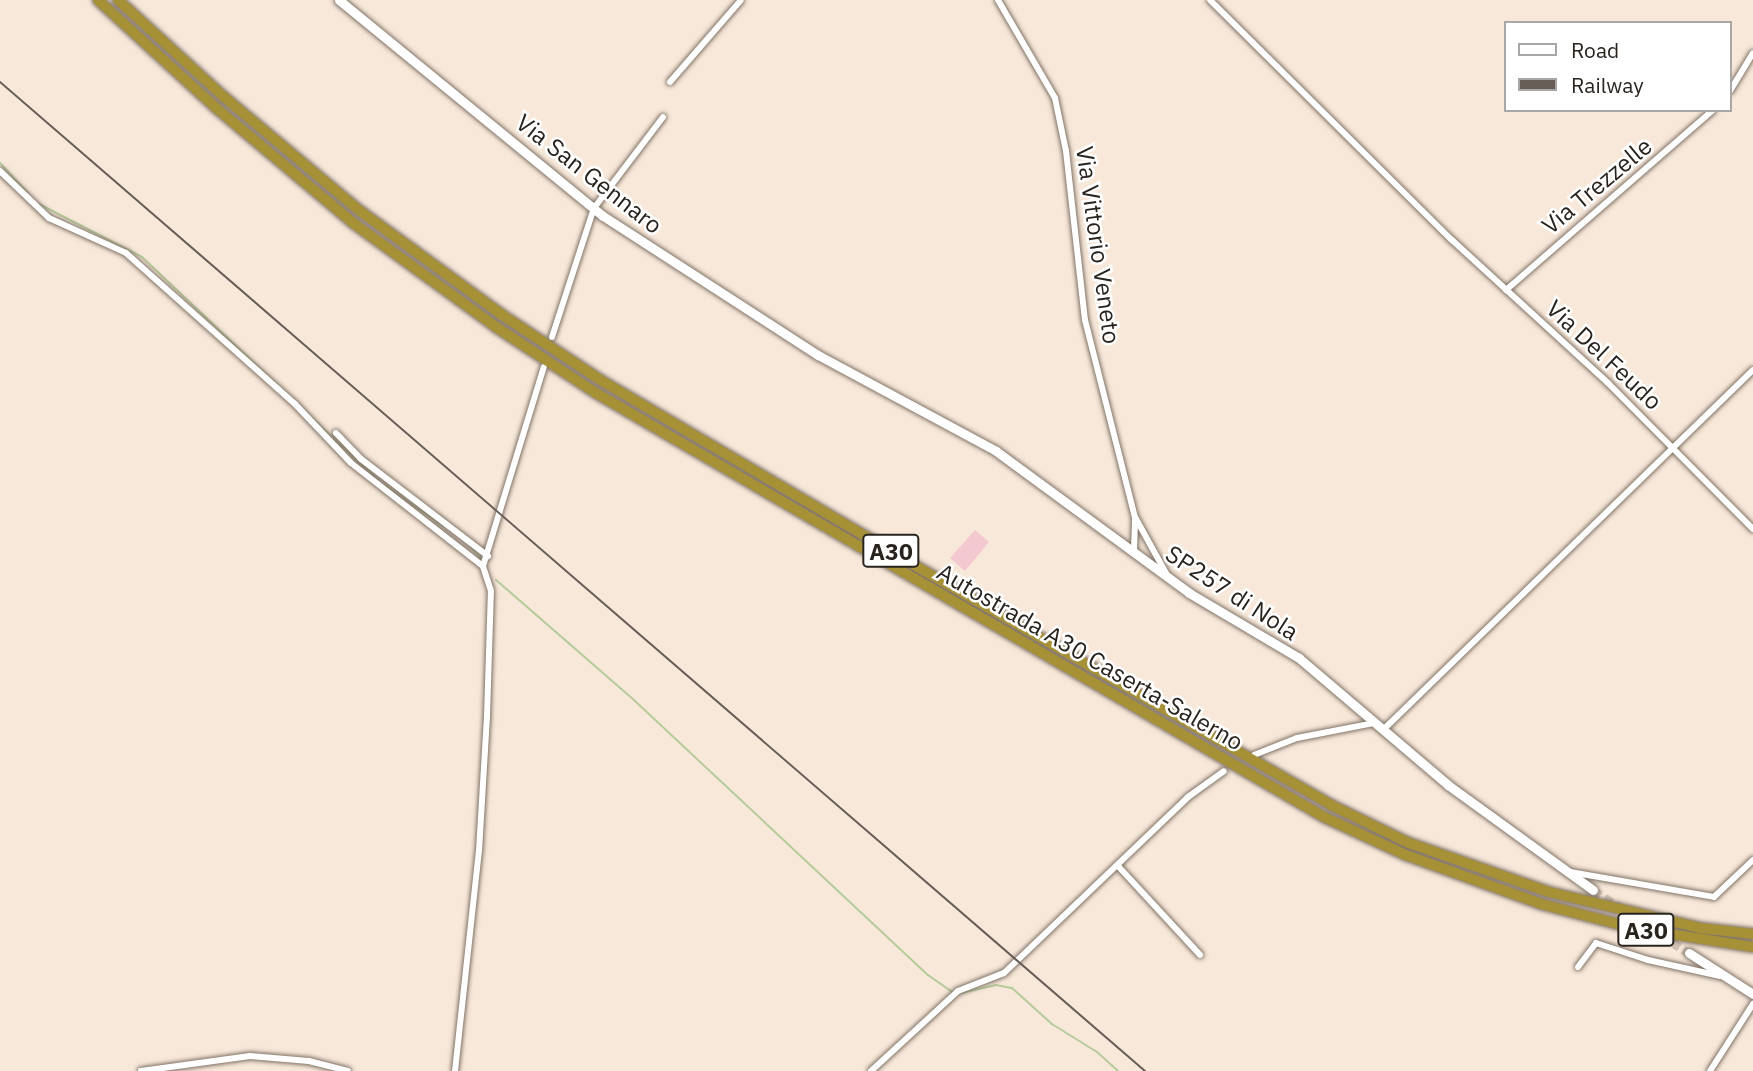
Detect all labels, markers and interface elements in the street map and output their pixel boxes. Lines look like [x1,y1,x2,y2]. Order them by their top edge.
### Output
legend [1504,21,1732,112]
text: Road [1571,36,1619,64]
text: Railway [1571,71,1644,99]
street label: Via San Gennaro [510,108,668,240]
street label: Via Trezzelle [1536,132,1658,240]
street label: Via Vittorio Veneto [1070,144,1126,346]
street label: Via Del Feudo [1540,294,1668,416]
road number: A30 [861,531,921,570]
street label: SP257 di Nola [1160,539,1304,647]
street label: Autostrada A30 Caserta-Salerno [932,557,1248,757]
road number: A30 [1616,911,1676,950]

